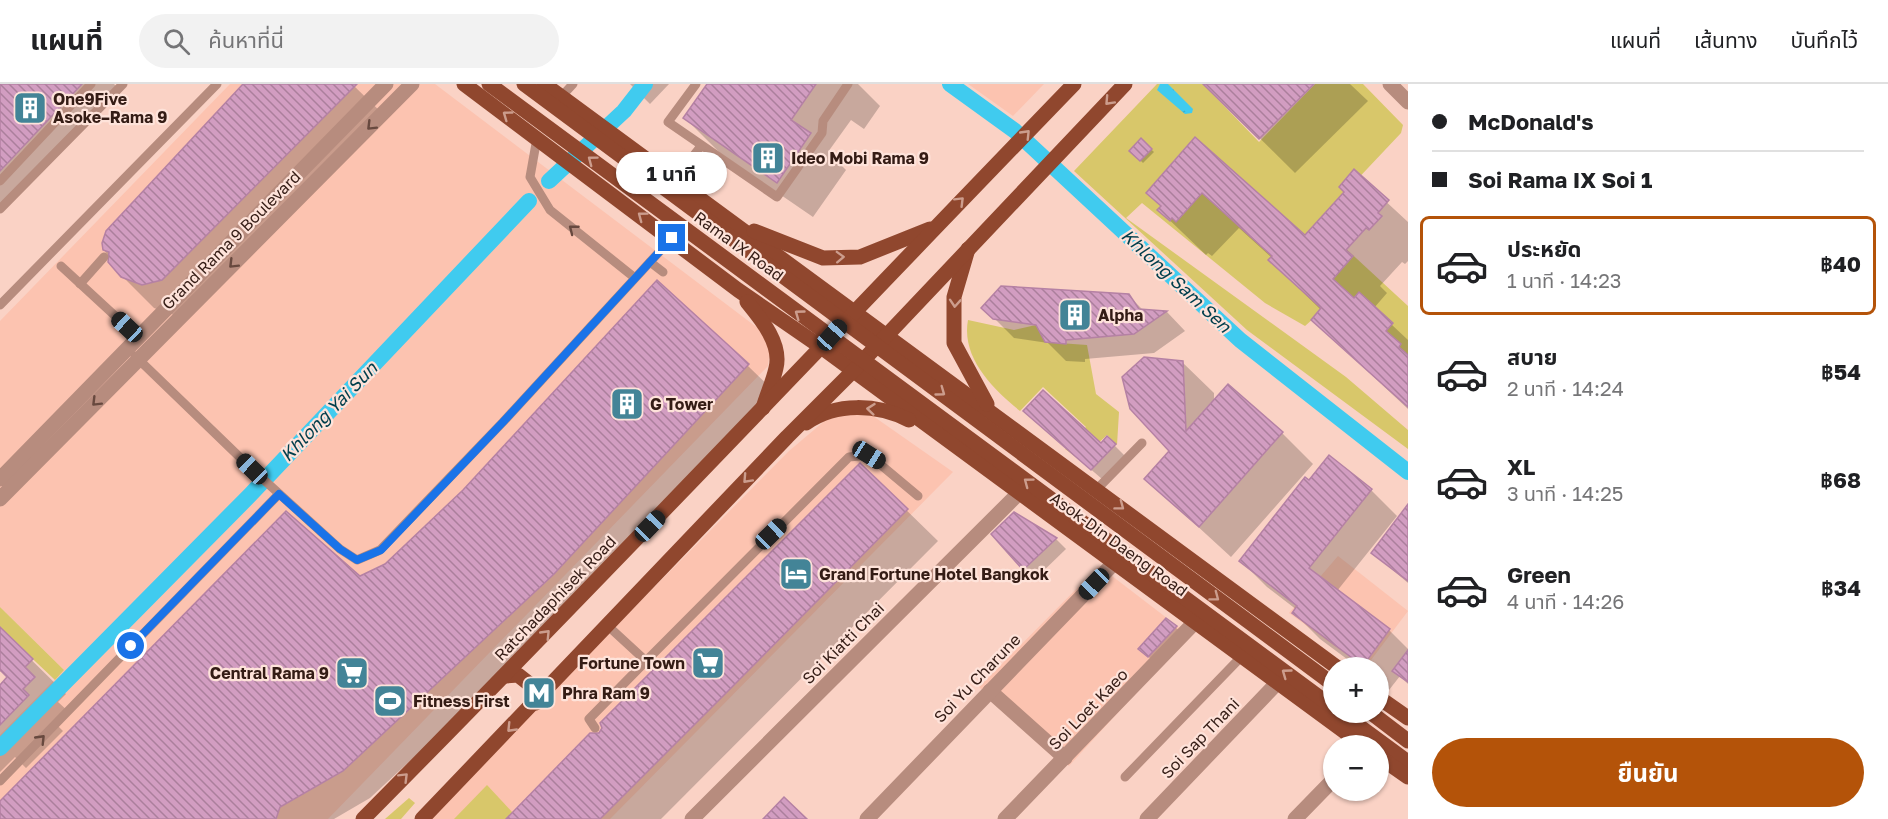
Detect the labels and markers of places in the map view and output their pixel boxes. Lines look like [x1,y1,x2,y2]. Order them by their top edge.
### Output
place label: One9Five Asoke–Rama 9 [53,89,167,127]
building icon: One9Five Asoke–Rama 9 [12,90,48,126]
building icon: Ideo Mobi Rama 9 [750,140,786,176]
place label: Ideo Mobi Rama 9 [791,148,929,168]
building icon: Alpha [1057,297,1093,333]
place label: Alpha [1098,305,1143,325]
building icon: G Tower [609,386,645,422]
place label: G Tower [650,394,713,414]
hotel icon: Grand Fortune Hotel Bangkok [778,556,814,592]
place label: Grand Fortune Hotel Bangkok [819,564,1050,584]
supermarket icon: Fortune Town [690,645,726,681]
place label: Fortune Town [579,653,685,673]
supermarket icon: Central Rama 9 [334,655,370,691]
place label: Central Rama 9 [210,663,329,683]
metro station icon: Phra Ram 9 [521,675,557,711]
sports icon: Fitness First [372,683,408,719]
place label: Phra Ram 9 [562,683,650,703]
place label: Fitness First [413,691,510,711]

